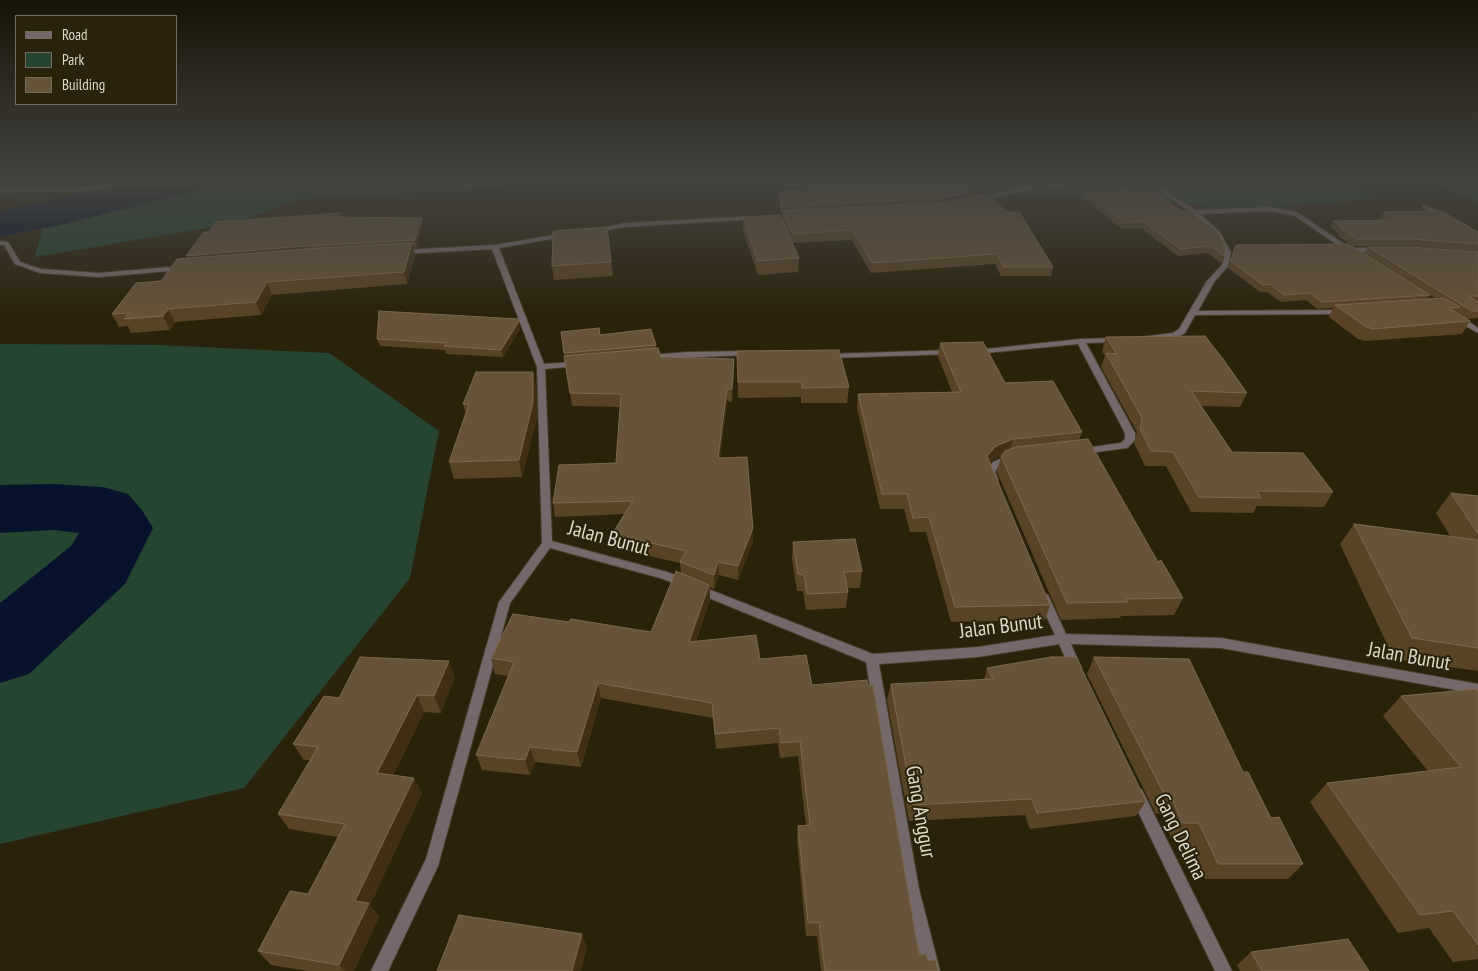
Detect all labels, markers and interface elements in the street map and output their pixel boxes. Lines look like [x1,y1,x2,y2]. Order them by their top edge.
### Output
legend [15,15,178,105]
text: Road [62,25,88,44]
text: Park [62,50,84,69]
text: Building [62,75,105,94]
street label: Jalan Bunut [565,516,653,562]
street label: Jalan Bunut [958,609,1044,645]
street label: Jalan Bunut [1366,637,1452,677]
street label: Gang Anggur [899,764,941,860]
street label: Gang Delima [1148,790,1212,884]

